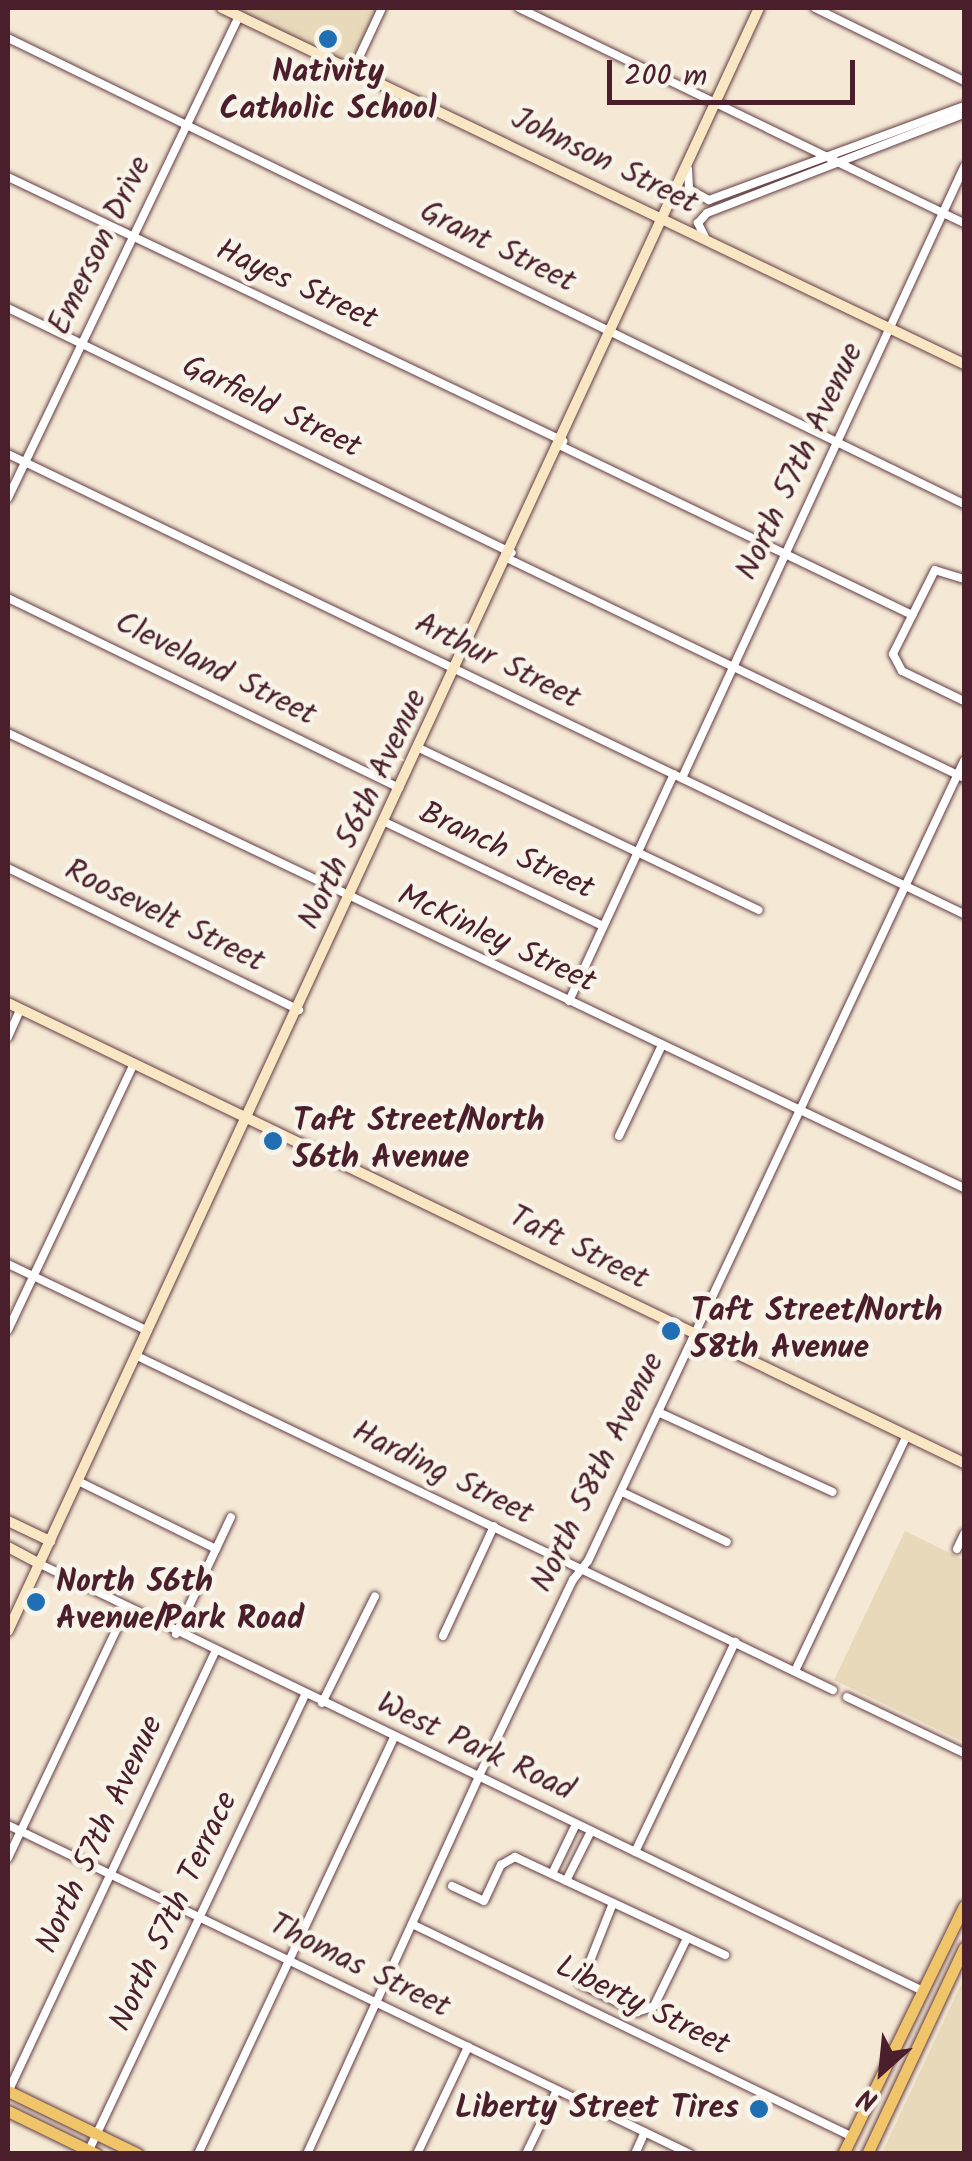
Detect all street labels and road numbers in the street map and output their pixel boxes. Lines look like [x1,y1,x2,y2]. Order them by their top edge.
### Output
street label: Johnson Street [504,100,704,224]
street label: Emerson Drive [41,150,161,342]
street label: Grant Street [413,194,581,302]
street label: Hayes Street [209,232,383,340]
street label: North 57th Avenue [729,337,873,587]
street label: Garfield Street [175,348,367,468]
street label: Cleveland Street [108,605,322,735]
street label: Arthur Street [408,605,586,719]
street label: North 56th Avenue [292,684,436,936]
street label: Branch Street [413,795,599,909]
street label: Roosevelt Street [58,852,270,982]
street label: McKinley Street [391,877,601,1003]
street label: Taft Street [502,1199,654,1299]
street label: North 58th Avenue [524,1347,674,1599]
street label: Harding Street [345,1414,539,1534]
street label: West Park Road [370,1686,580,1810]
street label: North 57th Avenue [29,1710,173,1960]
street label: North 57th Terrace [103,1786,247,2038]
street label: Thomas Street [262,1907,456,2027]
street label: Liberty Street [549,1948,735,2066]

